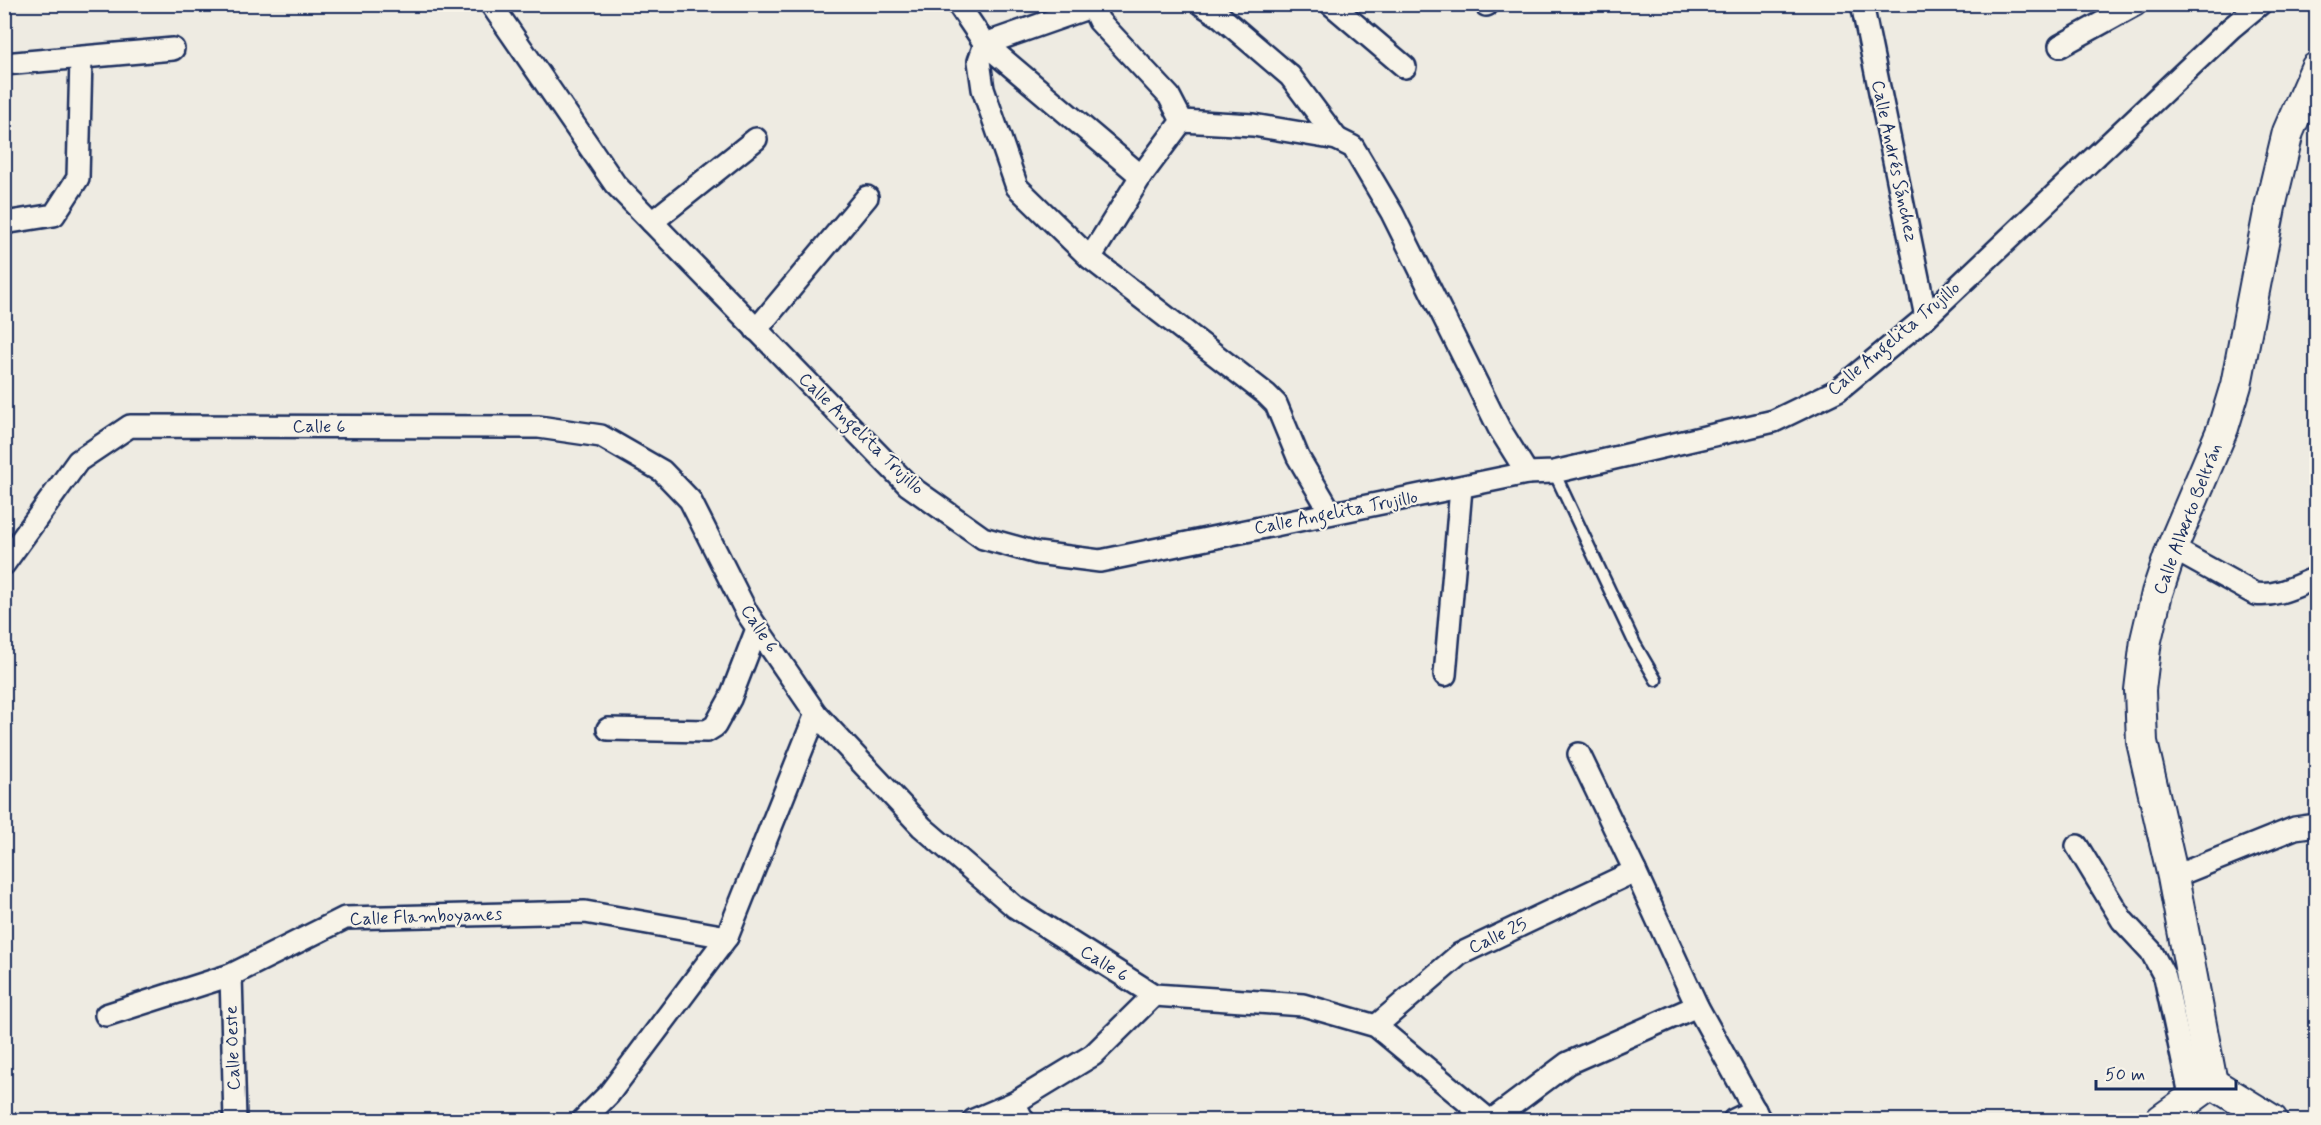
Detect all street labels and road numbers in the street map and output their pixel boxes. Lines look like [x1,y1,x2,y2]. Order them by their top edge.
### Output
street label: Calle Andrés Sánchez [1865,78,1923,244]
street label: Calle Angelita Trujillo [1823,276,1967,403]
street label: Calle Angelita Trujillo [792,368,929,502]
street label: Calle 6 [293,415,345,439]
street label: Calle Alberto Beltrán [2148,440,2228,598]
street label: Calle Angelita Trujillo [1252,485,1420,543]
street label: Calle 6 [735,600,783,658]
street label: Calle Flamboyanes [349,902,503,932]
street label: Calle 25 [1465,912,1531,960]
street label: Calle 6 [1075,940,1133,988]
street label: Calle Oeste [220,1005,246,1091]

